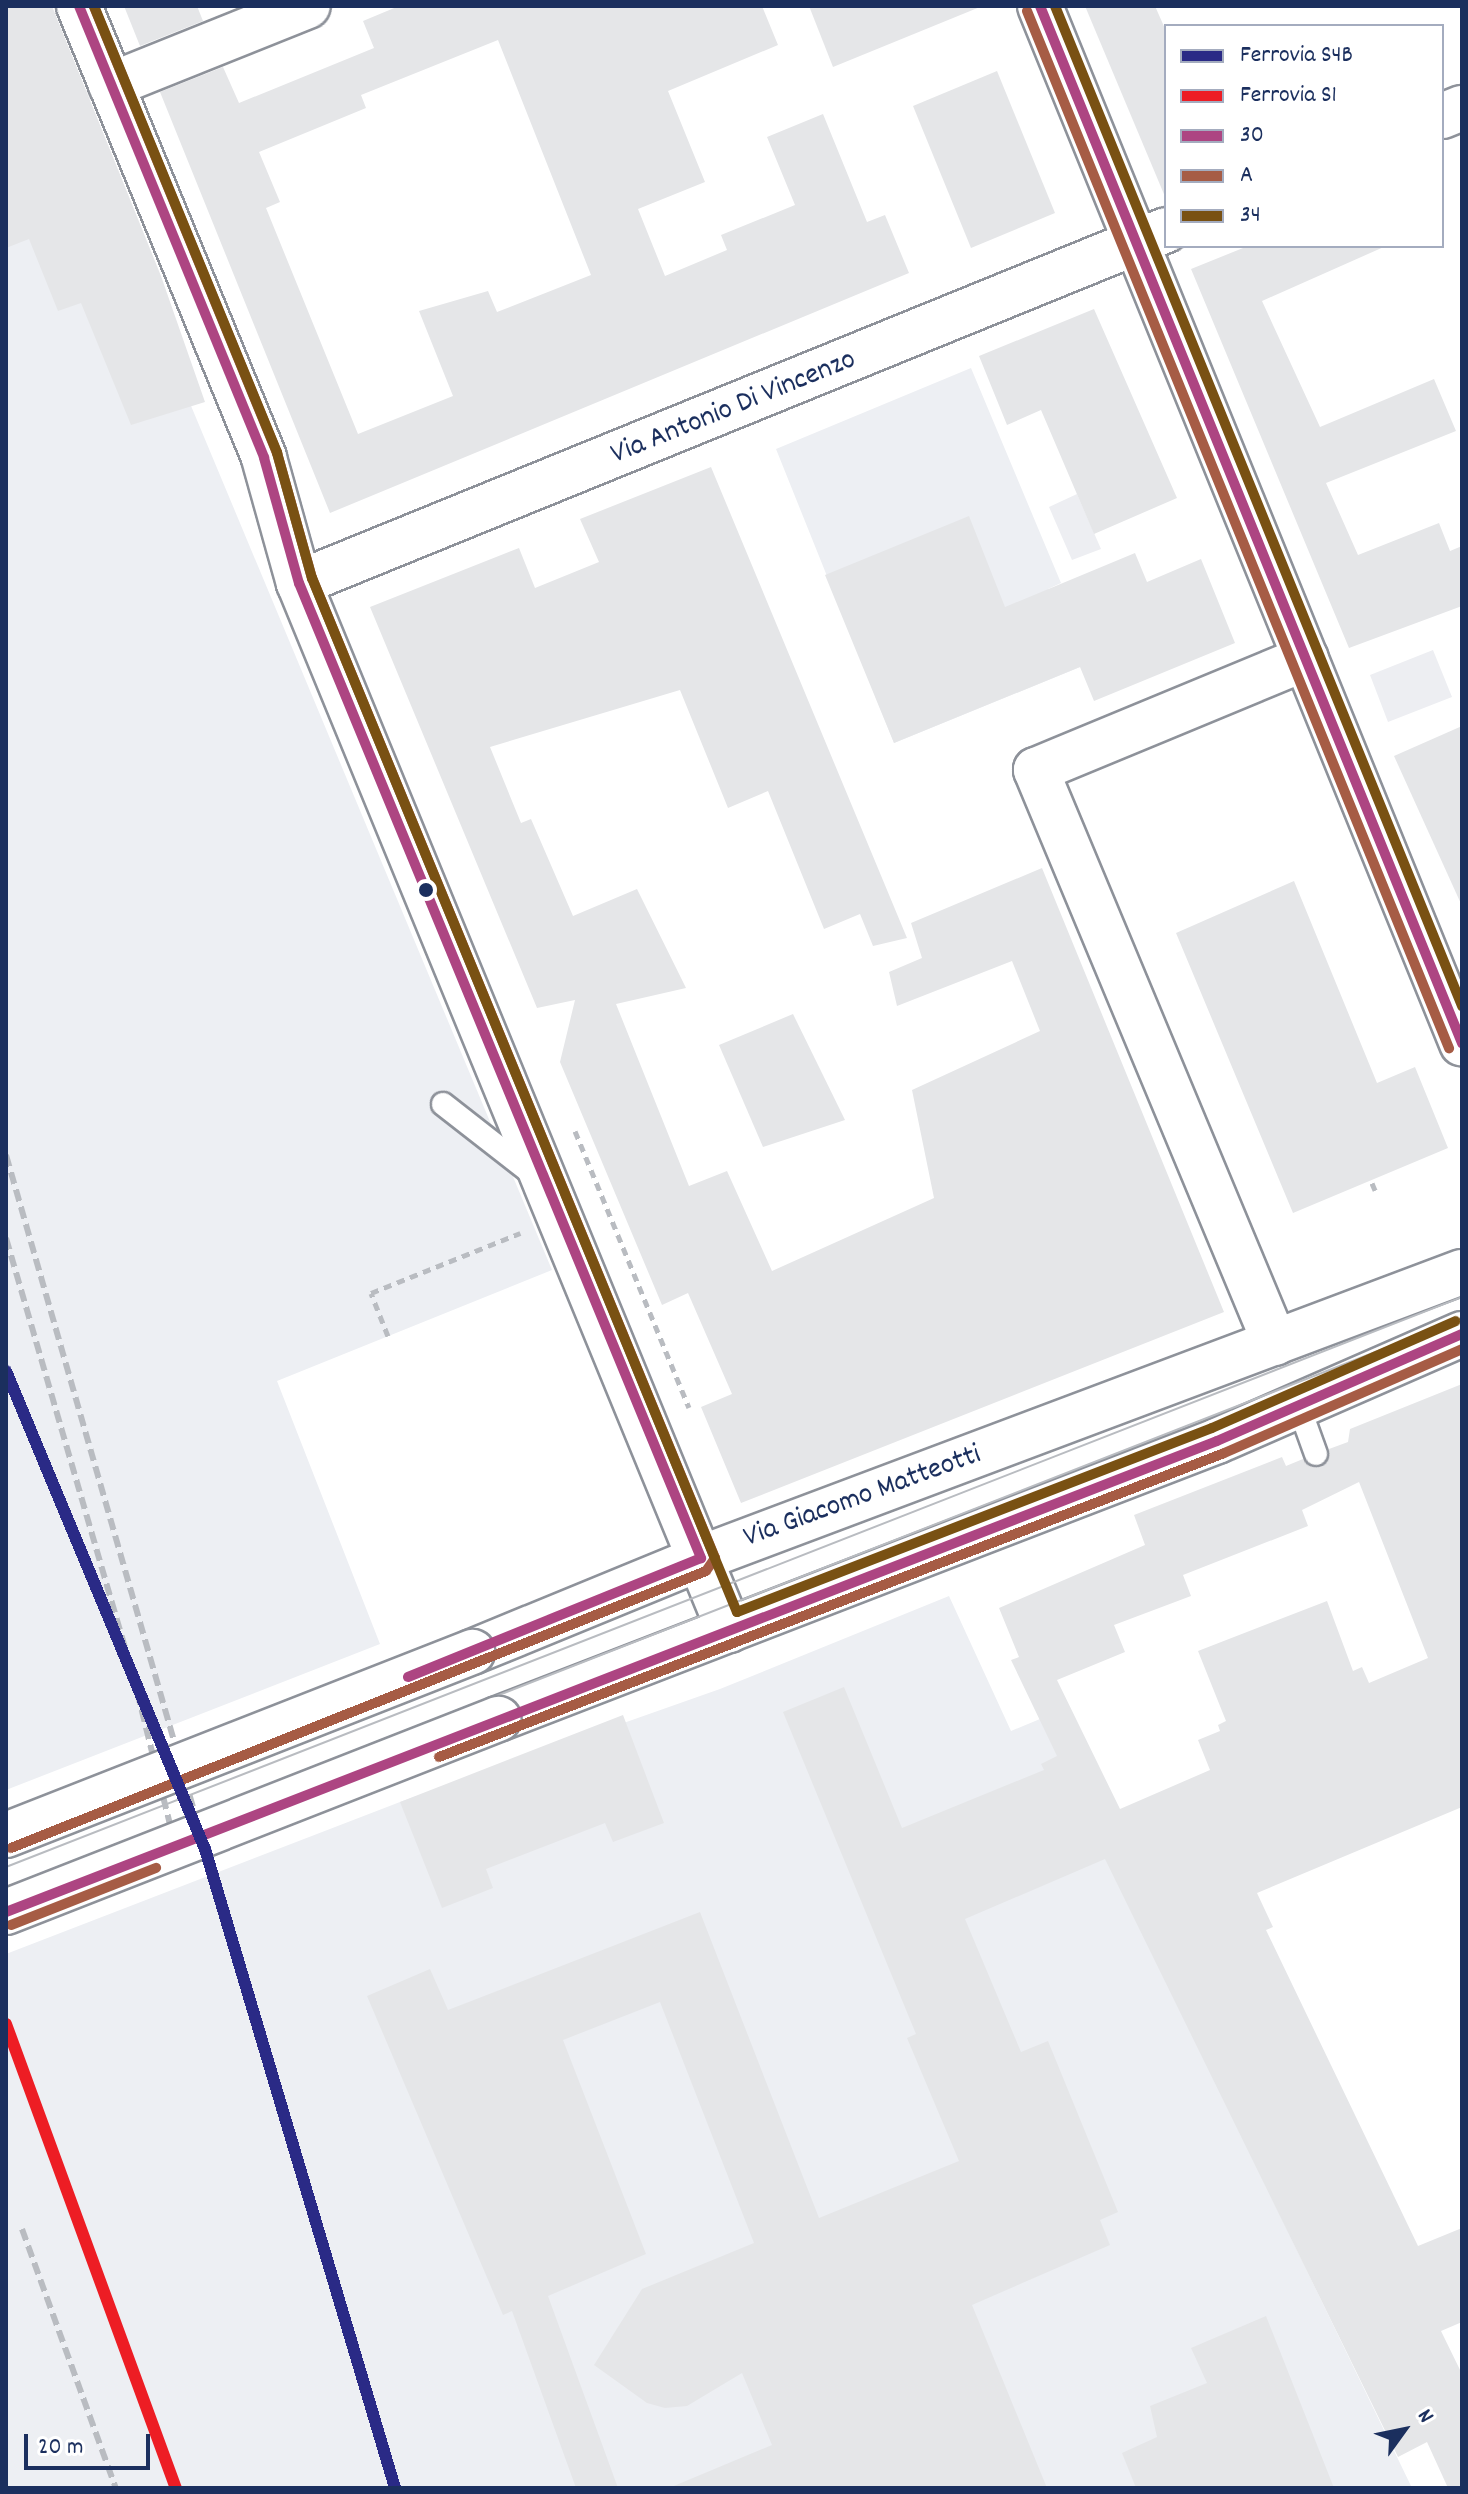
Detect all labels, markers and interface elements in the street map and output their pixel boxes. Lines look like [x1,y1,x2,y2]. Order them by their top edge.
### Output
legend [1164,24,1444,248]
text: Ferrovia S4B [1240,39,1353,73]
text: Ferrovia S1 [1240,79,1337,113]
text: 30 [1240,119,1264,153]
text: A [1240,159,1253,193]
text: 34 [1240,199,1261,233]
street label: Via Antonio Di Vincenzo [606,344,862,474]
unlabelled marker [418,882,434,898]
street label: Via Giacomo Matteotti [739,1438,987,1558]
north arrow [1364,2390,1444,2470]
text: N [1409,2404,1441,2430]
scale bar [28,2418,154,2468]
text: 20 m [38,2431,84,2465]

